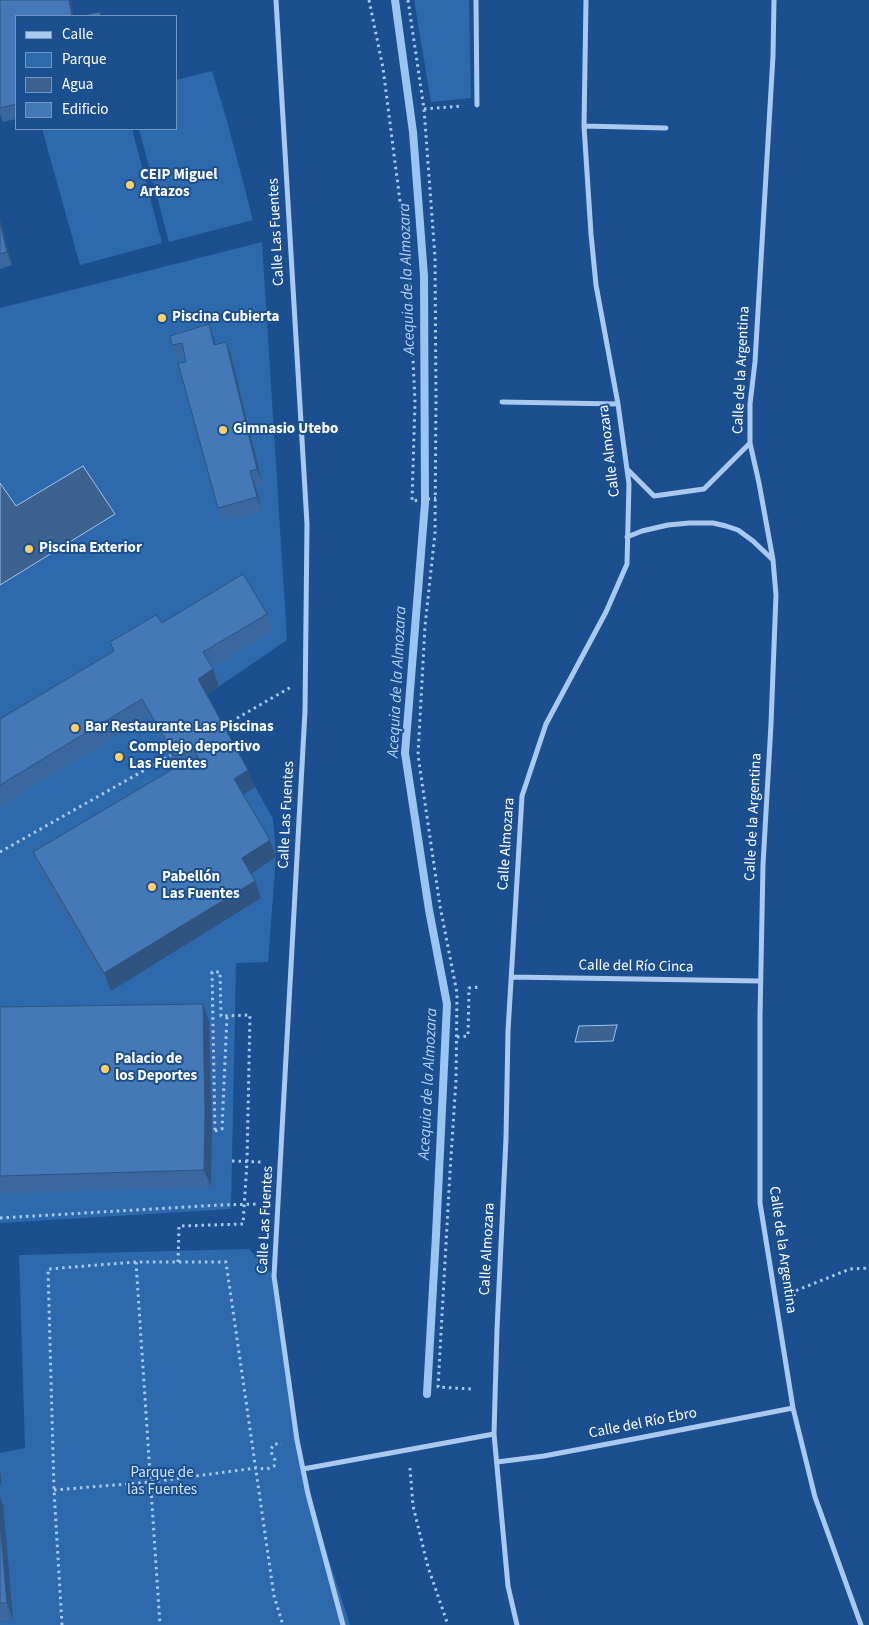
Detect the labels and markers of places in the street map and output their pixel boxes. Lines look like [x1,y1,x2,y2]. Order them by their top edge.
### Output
place label: CEIP Miguel Artazos [140,167,218,202]
marker: CEIP Miguel Artazos [124,179,136,191]
place label: Piscina Cubierta [172,309,279,327]
marker: Piscina Cubierta [156,312,168,324]
place label: Gimnasio Utebo [233,421,338,439]
marker: Gimnasio Utebo [217,424,229,436]
place label: Piscina Exterior [39,540,142,558]
marker: Piscina Exterior [23,543,35,555]
place label: Bar Restaurante Las Piscinas [85,719,274,737]
marker: Bar Restaurante Las Piscinas [69,722,81,734]
place label: Complejo deportivo Las Fuentes [129,739,260,774]
marker: Complejo deportivo Las Fuentes [113,751,125,763]
place label: Pabellón Las Fuentes [162,869,240,904]
marker: Pabellón Las Fuentes [146,881,158,893]
place label: Palacio de los Deportes [115,1051,197,1086]
marker: Palacio de los Deportes [99,1063,111,1075]

